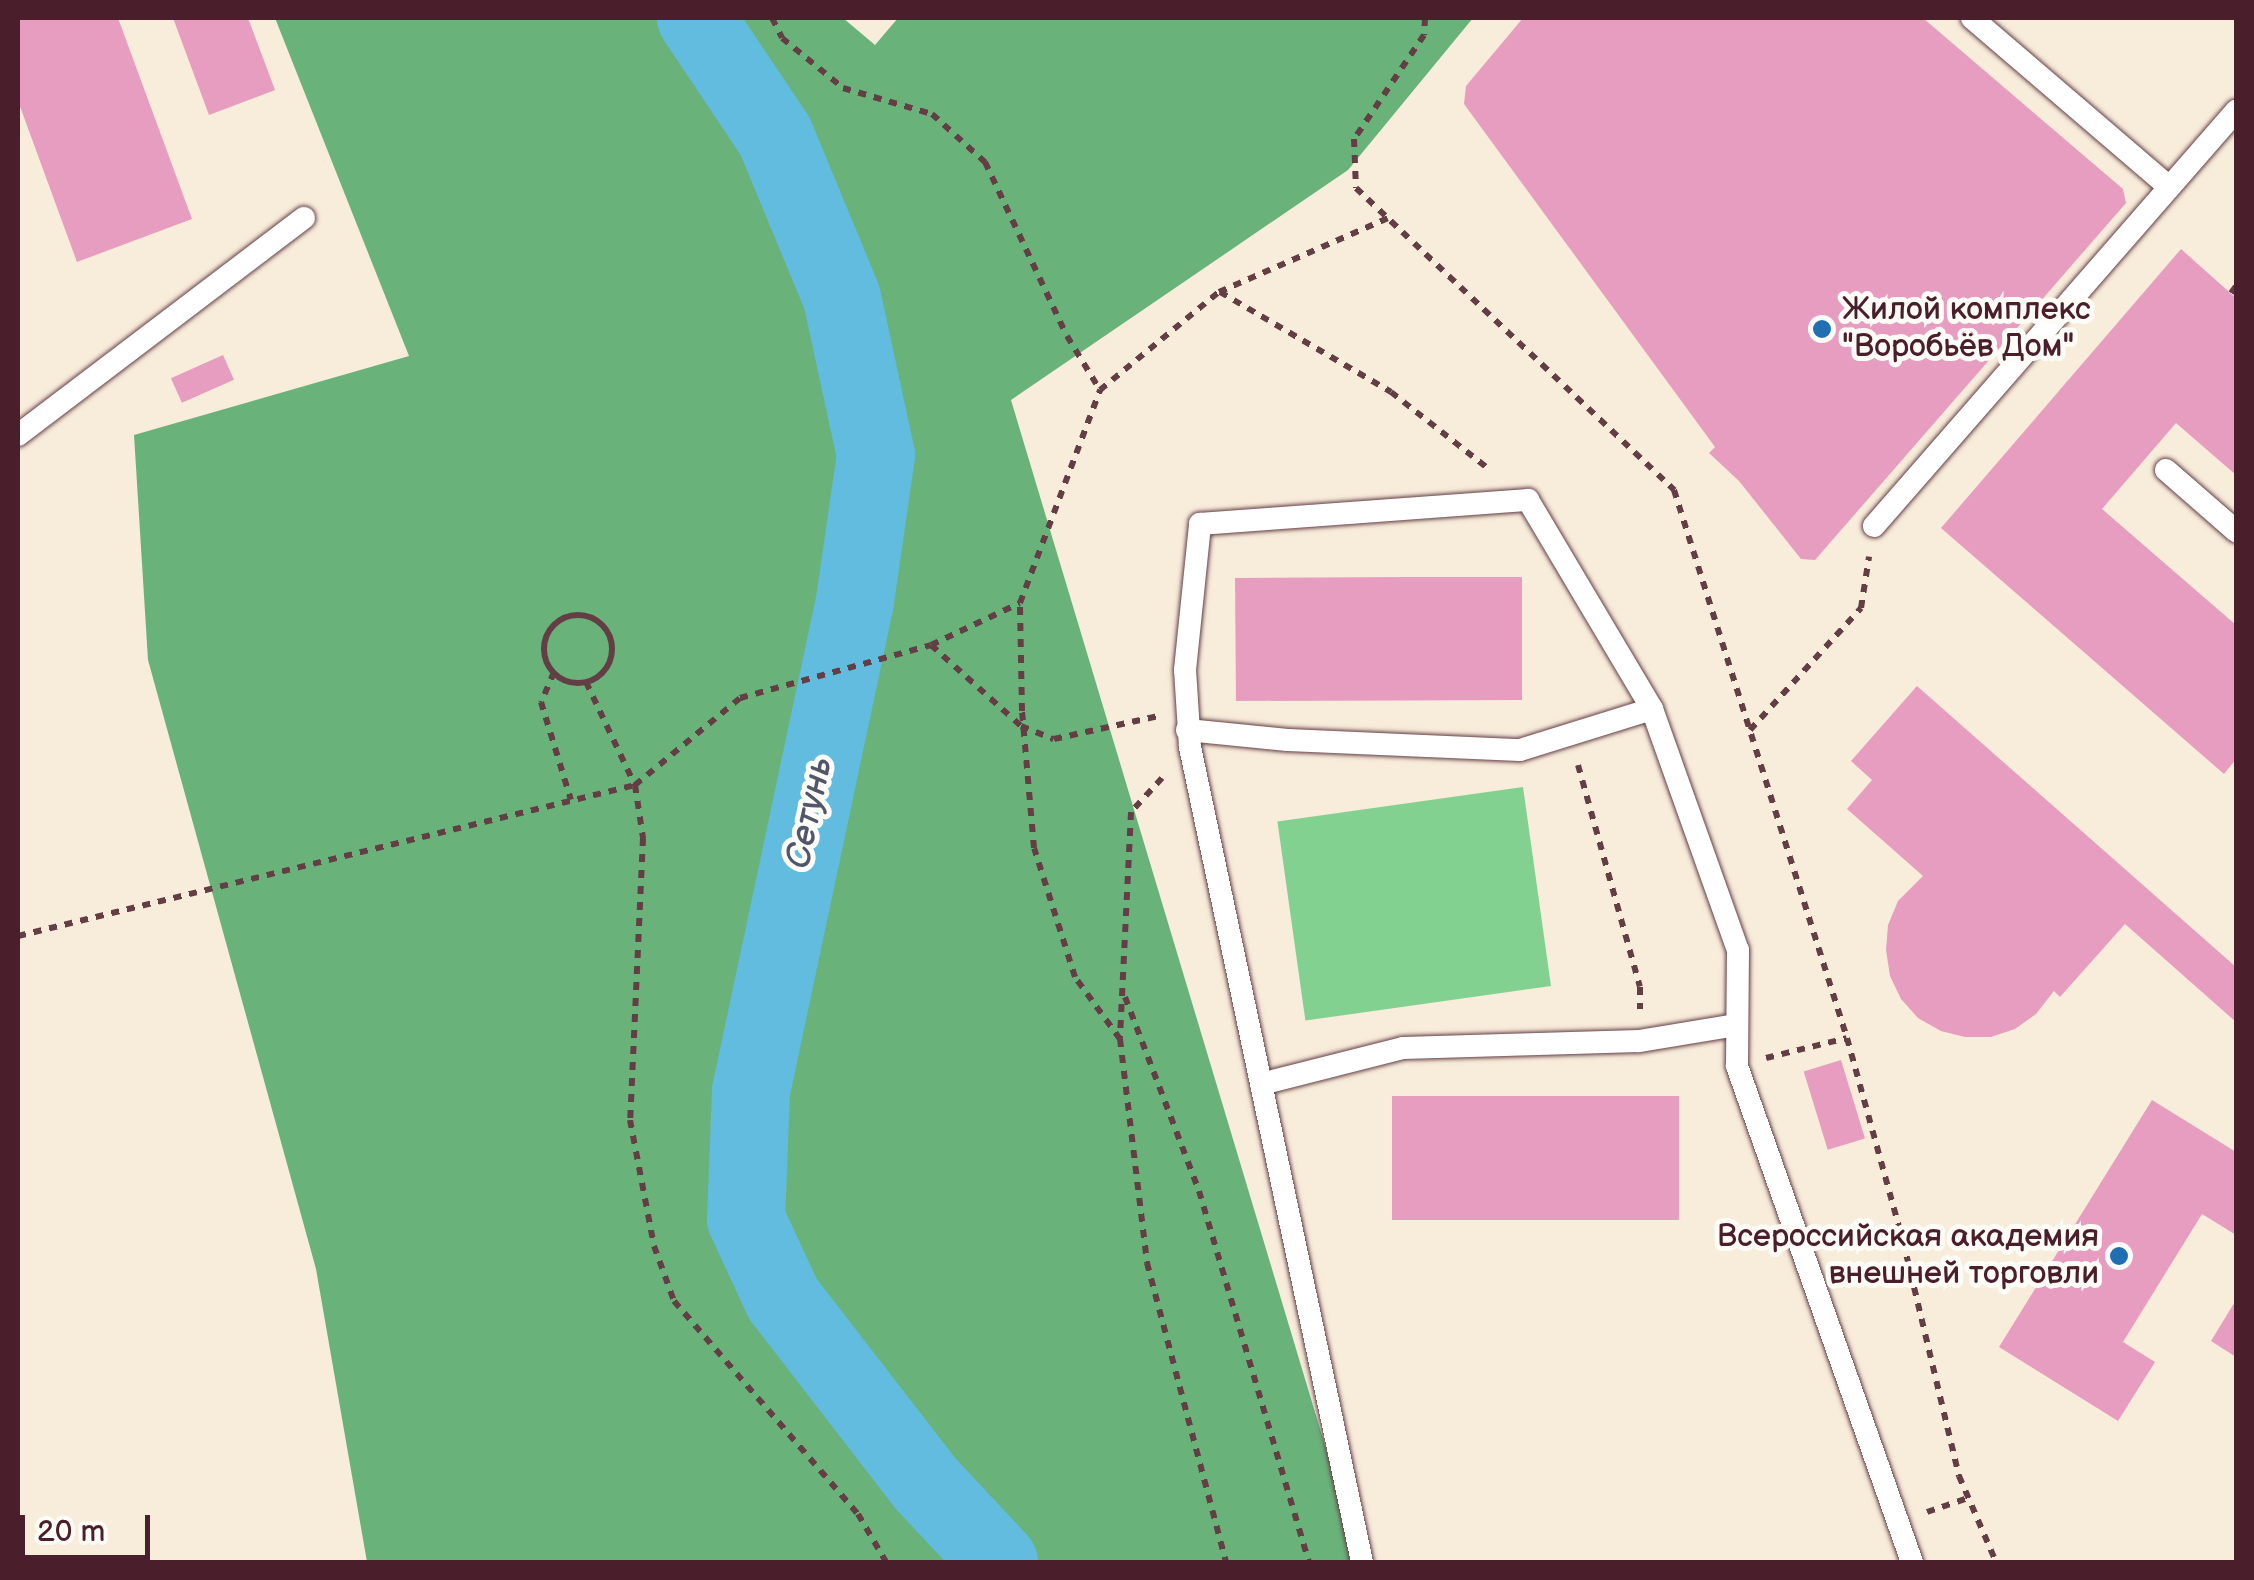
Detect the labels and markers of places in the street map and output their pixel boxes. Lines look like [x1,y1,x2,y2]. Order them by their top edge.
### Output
place label: Жилой комплекс "Воробьёв Дом" [1842,292,2091,367]
marker: Жилой комплекс "Воробьёв Дом" [1811,318,1833,340]
place label: Всероссийская академия внешней торговли [1717,1219,2099,1294]
marker: Всероссийская академия внешней торговли [2108,1245,2130,1267]

